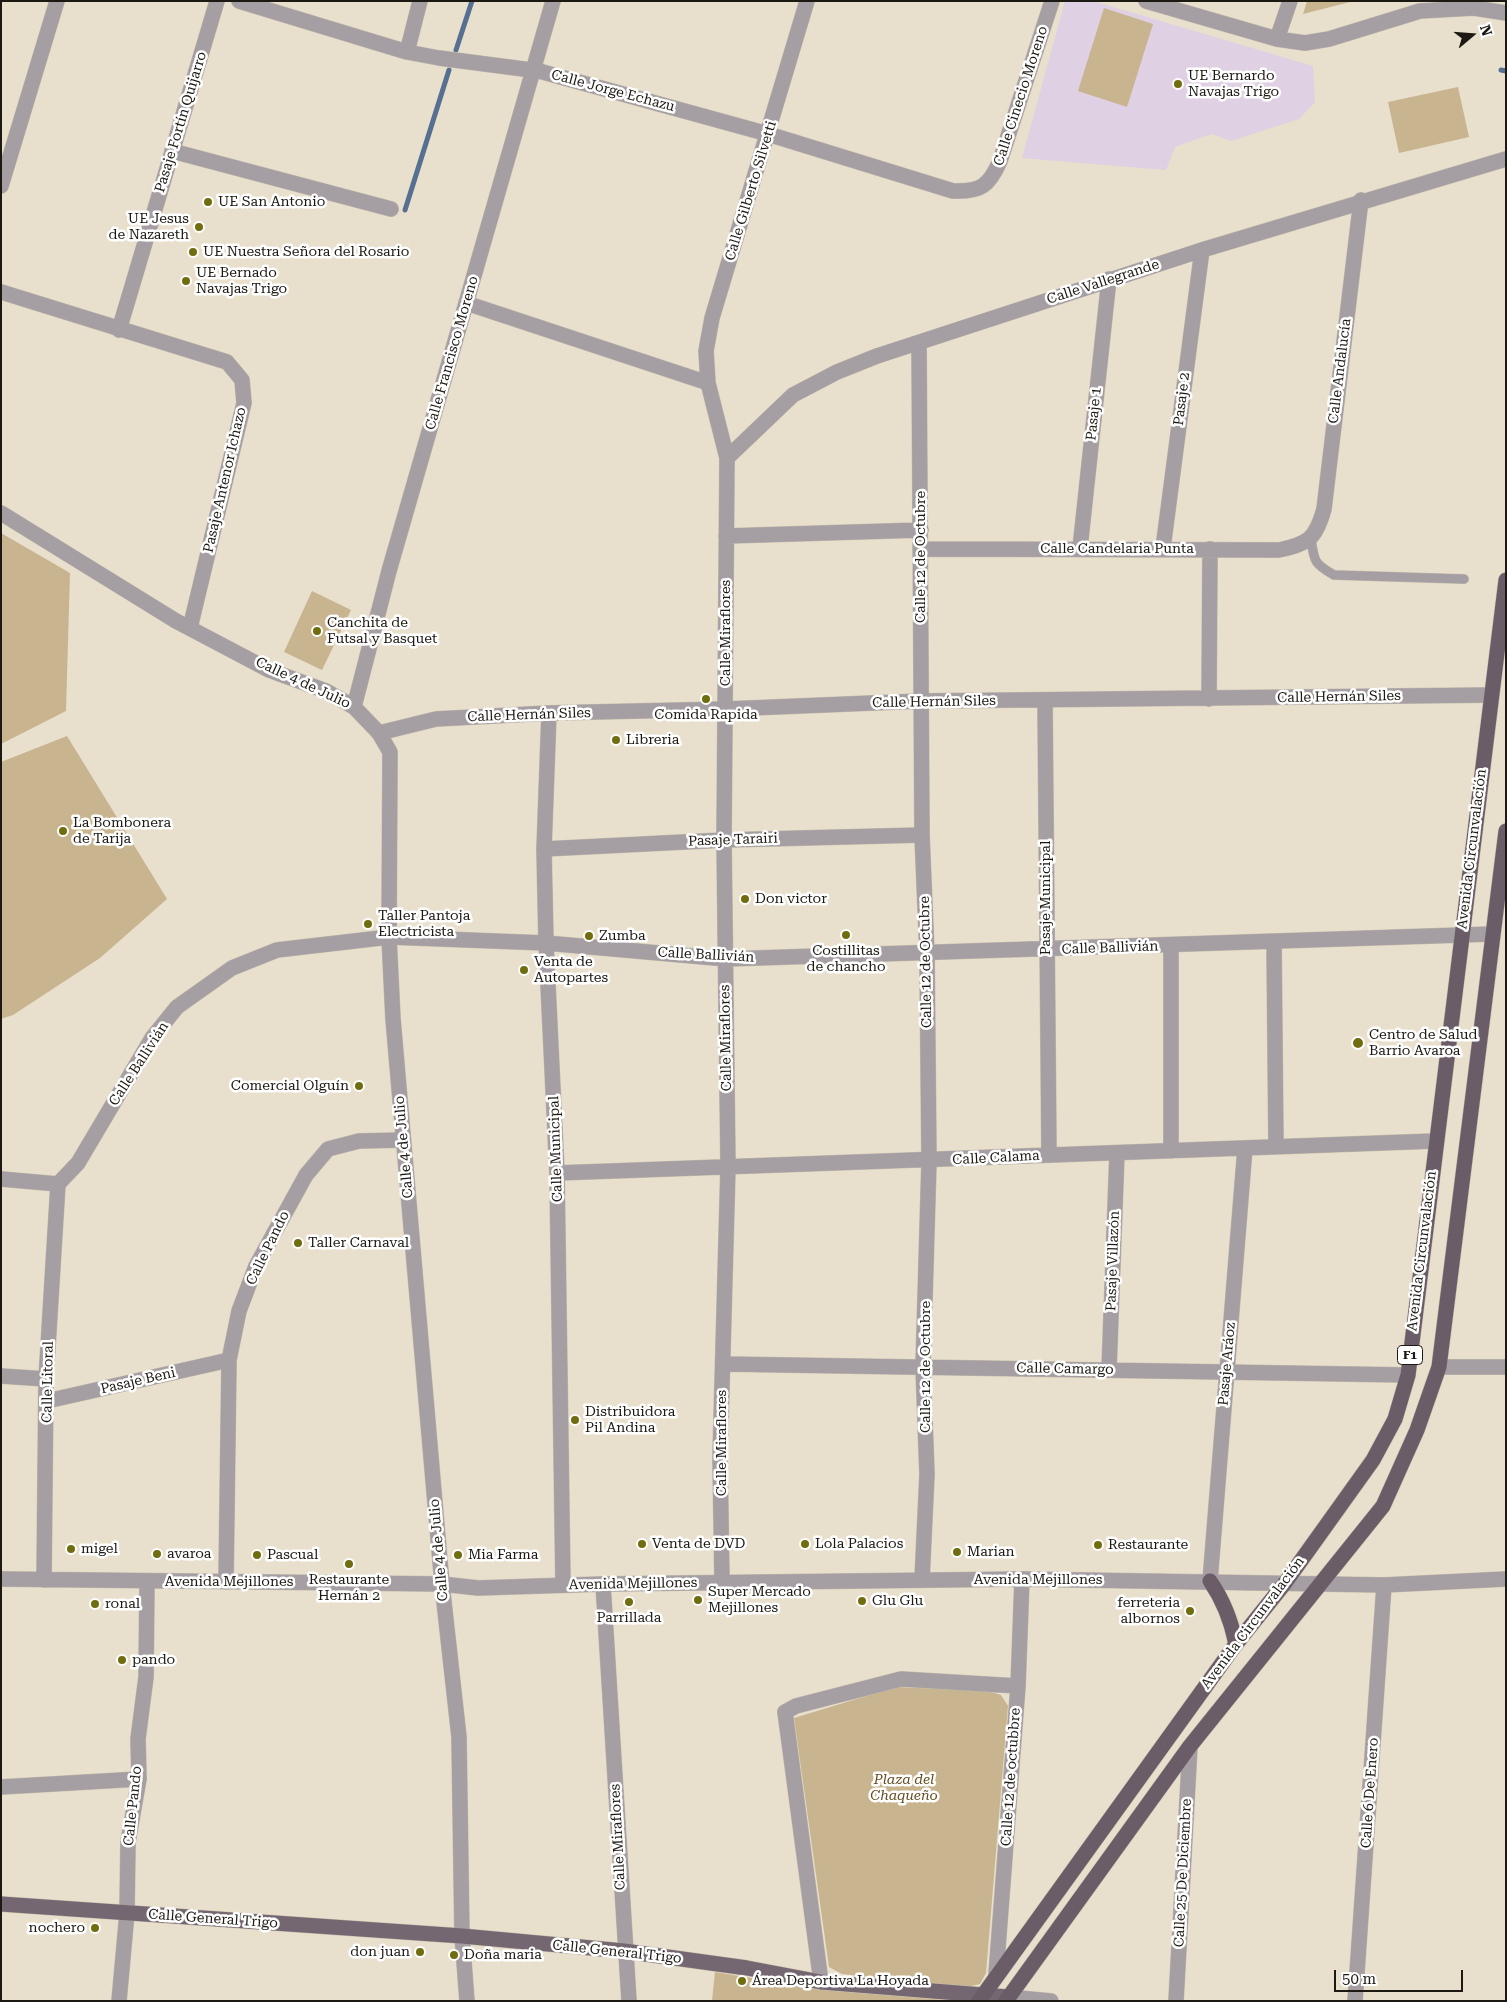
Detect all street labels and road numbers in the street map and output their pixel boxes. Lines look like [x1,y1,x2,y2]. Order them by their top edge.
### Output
street label: Calle Cinecio Moreno [990,24,1052,168]
street label: Pasaje Fortín Quijarro [152,50,210,194]
street label: Calle Jorge Echazu [549,66,677,116]
street label: Calle Gilberto Silvetti [722,119,780,263]
street label: Calle Vallegrande [1045,256,1161,308]
street label: Calle Francisco Moreno [422,274,482,432]
street label: Calle Andalucía [1325,317,1355,425]
street label: Pasaje 2 [1170,371,1194,427]
street label: Pasaje 1 [1083,386,1105,442]
street label: Pasaje Antenor Ichazo [200,406,250,554]
street label: Calle 12 de Octubre [913,491,929,623]
street label: Calle Candelaria Punta [1040,541,1194,557]
street label: Calle Miraflores [718,580,734,686]
street label: Calle 4 de Julio [253,654,353,712]
street label: Calle Hernán Siles [1277,688,1401,706]
street label: Calle Hernán Siles [872,693,996,711]
street label: Calle Hernán Siles [467,704,591,726]
street label: Avenida Circunvalación [1454,768,1490,930]
street label: Pasaje Tarairi [688,830,778,850]
street label: Pasaje Municipal [1038,841,1054,955]
street label: Calle 12 de Octubre [916,896,936,1028]
street label: Calle Ballivián [1061,938,1159,958]
street label: Calle Ballivián [657,944,755,966]
street label: Calle Miraflores [717,985,735,1091]
street label: Calle Ballivián [106,1019,172,1109]
street label: Calle 4 de Julio [391,1095,417,1199]
street label: Calle Municipal [546,1096,566,1202]
street label: Calle Calama [952,1147,1040,1169]
street label: Avenida Circunvalación [1404,1170,1440,1332]
street label: Calle Pando [243,1208,293,1288]
street label: Pasaje Villazón [1103,1210,1123,1312]
street label: Calle 12 de Octubre [918,1301,934,1433]
street label: Pasaje Aráoz [1215,1322,1239,1406]
street label: Calle Litoral [39,1341,57,1423]
road number: F1 [1398,1346,1422,1364]
street label: Calle Camargo [1016,1360,1114,1378]
street label: Pasaje Beni [99,1364,177,1398]
street label: Calle Miraflores [714,1390,730,1496]
street label: Calle 4 de Julio [426,1498,452,1602]
street label: Avenida Circunvalación [1198,1554,1308,1692]
street label: Avenida Mejillones [974,1572,1102,1588]
street label: Avenida Mejillones [165,1574,293,1590]
street label: Avenida Mejillones [569,1574,697,1594]
street label: Calle 12 de octubbre [998,1707,1024,1847]
street label: Calle 6 De Enero [1358,1737,1382,1849]
street label: Calle Pando [120,1765,146,1847]
street label: Calle Miraflores [607,1783,629,1891]
street label: Calle 25 De Diciembre [1171,1798,1195,1948]
street label: Calle General Trigo [148,1906,278,1932]
street label: Calle General Trigo [552,1937,682,1967]

